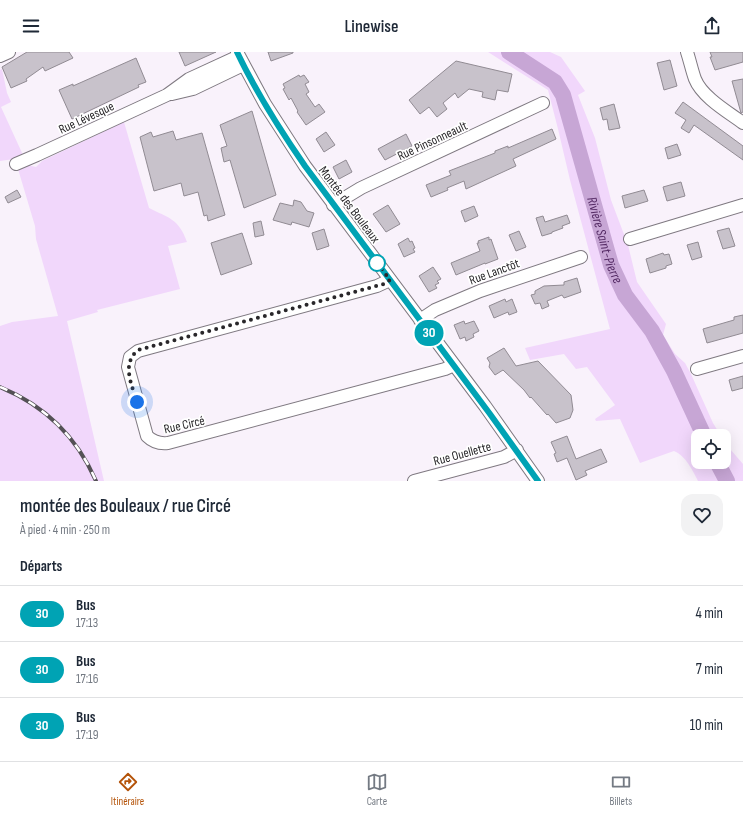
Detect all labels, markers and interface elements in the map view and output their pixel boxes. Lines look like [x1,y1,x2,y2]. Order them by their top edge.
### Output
icon: menu [20,15,42,37]
icon: share [701,15,723,37]
text: Linewise [344,16,399,37]
street label: Rue Lévesque [56,98,117,138]
street label: Rue Pinsonneault [395,118,470,164]
street label: Montée des Bouleaux [315,163,383,246]
water label: Rivière Saint-Pierre [583,195,627,287]
unlabelled marker [368,254,386,272]
street label: Rue Lanctôt [467,255,522,288]
line badge: 30 [411,320,447,346]
text: 30 [423,324,435,341]
your location [127,392,147,412]
street label: Rue Circé [162,413,206,437]
map controls [691,429,731,469]
button: locate [691,429,731,469]
street label: Rue Ouellette [432,439,493,469]
button: heart [681,494,723,536]
text: montée des Bouleaux / rue Circé [20,495,231,518]
text: À pied · 4 min · 250 m [20,522,110,538]
text: Départs [20,557,62,576]
text: Bus [76,596,95,615]
text: 4 min [696,604,723,623]
text: 30 [36,605,48,622]
text: 17:13 [76,615,98,631]
text: Bus [76,652,95,671]
text: 7 min [696,660,723,679]
text: 30 [36,661,48,678]
text: 17:16 [76,671,98,687]
text: Bus [76,708,95,727]
text: 10 min [690,716,723,735]
text: 30 [36,717,48,734]
text: 17:19 [76,727,98,743]
tab: Itinéraire [111,771,144,808]
tab: Carte [366,771,388,808]
tab: Billets [610,771,632,808]

